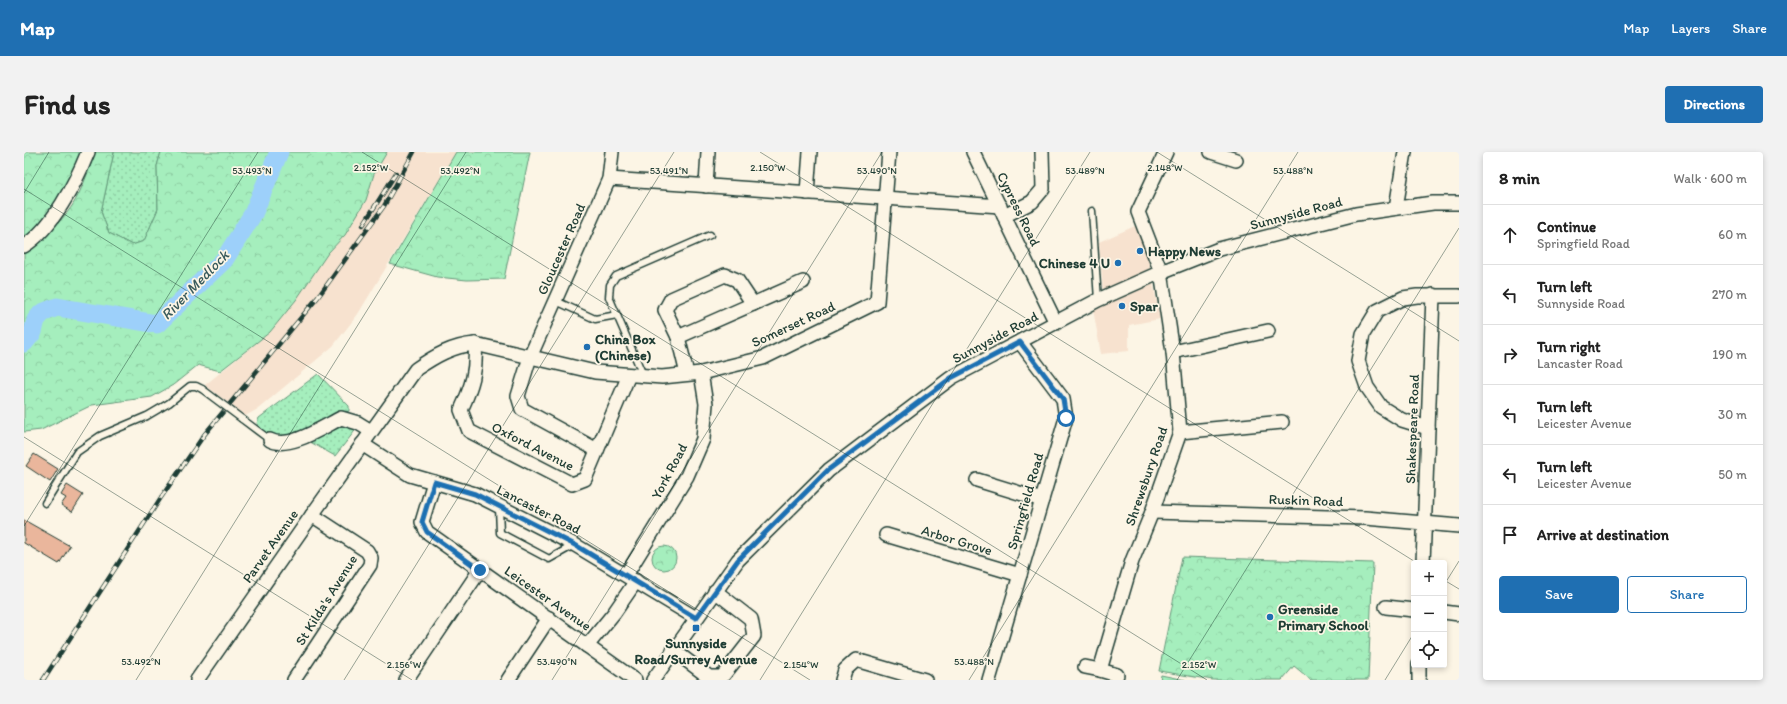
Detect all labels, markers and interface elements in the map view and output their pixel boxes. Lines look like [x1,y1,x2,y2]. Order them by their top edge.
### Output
text: Map [20,17,55,40]
text: Map [1624,20,1649,37]
text: Layers [1671,20,1710,37]
text: Share [1732,20,1767,37]
button: Directions [1665,86,1763,123]
text: Find us [24,87,111,121]
text: 2.152°W [354,161,389,174]
text: 2.150°W [750,161,786,174]
text: 2.148°W [1147,161,1183,174]
text: 53.493°N [232,164,272,177]
text: 53.492°N [440,164,480,177]
text: 53.491°N [650,164,689,177]
text: 53.490°N [857,164,897,177]
text: 53.489°N [1065,164,1105,177]
text: 53.488°N [1273,164,1313,177]
text: 8 min [1499,168,1540,188]
street label: Cypress Road [993,169,1044,250]
text: Walk · 600 m [1674,171,1747,186]
street label: Sunnyside Road [1248,193,1345,234]
street label: Gloucester Road [534,200,589,298]
text: Continue [1537,218,1596,236]
icon: ahead [1499,224,1521,246]
text: 60 m [1718,227,1747,242]
text: Springfield Road [1537,236,1630,251]
place label: Happy News [1148,243,1221,260]
water label: River Medlock [157,245,234,324]
marker: Happy News [1135,246,1145,256]
place label: Chinese 4 U [1039,255,1110,272]
marker: Chinese 4 U [1113,258,1123,268]
text: Turn left [1537,278,1592,296]
icon: left [1499,284,1521,306]
text: 270 m [1712,287,1747,302]
text: Sunnyside Road [1537,296,1625,311]
street label: Somerset Road [749,297,838,351]
place label: Spar [1130,298,1159,315]
marker: Spar [1117,301,1127,311]
street label: Sunnyside Road [949,307,1041,367]
place label: China Box (Chinese) [595,331,657,364]
text: Turn right [1537,338,1601,356]
marker: China Box (Chinese) [582,342,592,352]
icon: right [1499,344,1521,366]
text: 190 m [1712,347,1747,362]
text: Lancaster Road [1537,356,1623,371]
street label: Shakespeare Road [1402,373,1423,484]
text: Turn left [1537,398,1592,416]
icon: left [1499,404,1521,426]
text: 30 m [1718,407,1747,422]
route start [1057,409,1075,427]
text: Leicester Avenue [1537,416,1632,431]
street label: Oxford Avenue [489,418,577,475]
street label: Shrewsbury Road [1122,424,1172,528]
street label: York Road [648,440,691,502]
street label: Springfield Road [1004,450,1048,552]
text: Turn left [1537,458,1592,476]
icon: left [1499,464,1521,486]
text: 50 m [1718,467,1747,482]
text: Leicester Avenue [1537,476,1632,491]
street label: Lancaster Road [494,481,584,538]
street label: Ruskin Road [1268,491,1344,510]
street label: Parvet Avenue [239,506,302,586]
street label: Arbor Grove [919,522,995,559]
icon: arrive [1499,524,1521,546]
text: Arrive at destination [1537,526,1669,544]
street label: St Kilda's Avenue [292,552,361,649]
map controls [1411,560,1447,668]
button: + [1411,560,1447,596]
route end [471,561,489,579]
street label: Leicester Avenue [501,562,595,635]
button: Save [1499,576,1619,613]
button: Share [1627,576,1747,613]
button: − [1411,596,1447,632]
place label: Greenside Primary School [1278,601,1370,634]
marker: Greenside Primary School [1265,612,1275,622]
marker: Sunnyside Road/Surrey Avenue [691,623,701,633]
button: locate [1411,632,1447,668]
place label: Sunnyside Road/Surrey Avenue [635,635,758,668]
text: 53.492°N [121,655,161,668]
text: 53.490°N [537,655,577,668]
text: 53.488°N [954,655,994,668]
text: 2.156°W [387,658,422,671]
text: 2.154°W [783,658,819,671]
text: 2.152°W [1182,658,1217,671]

